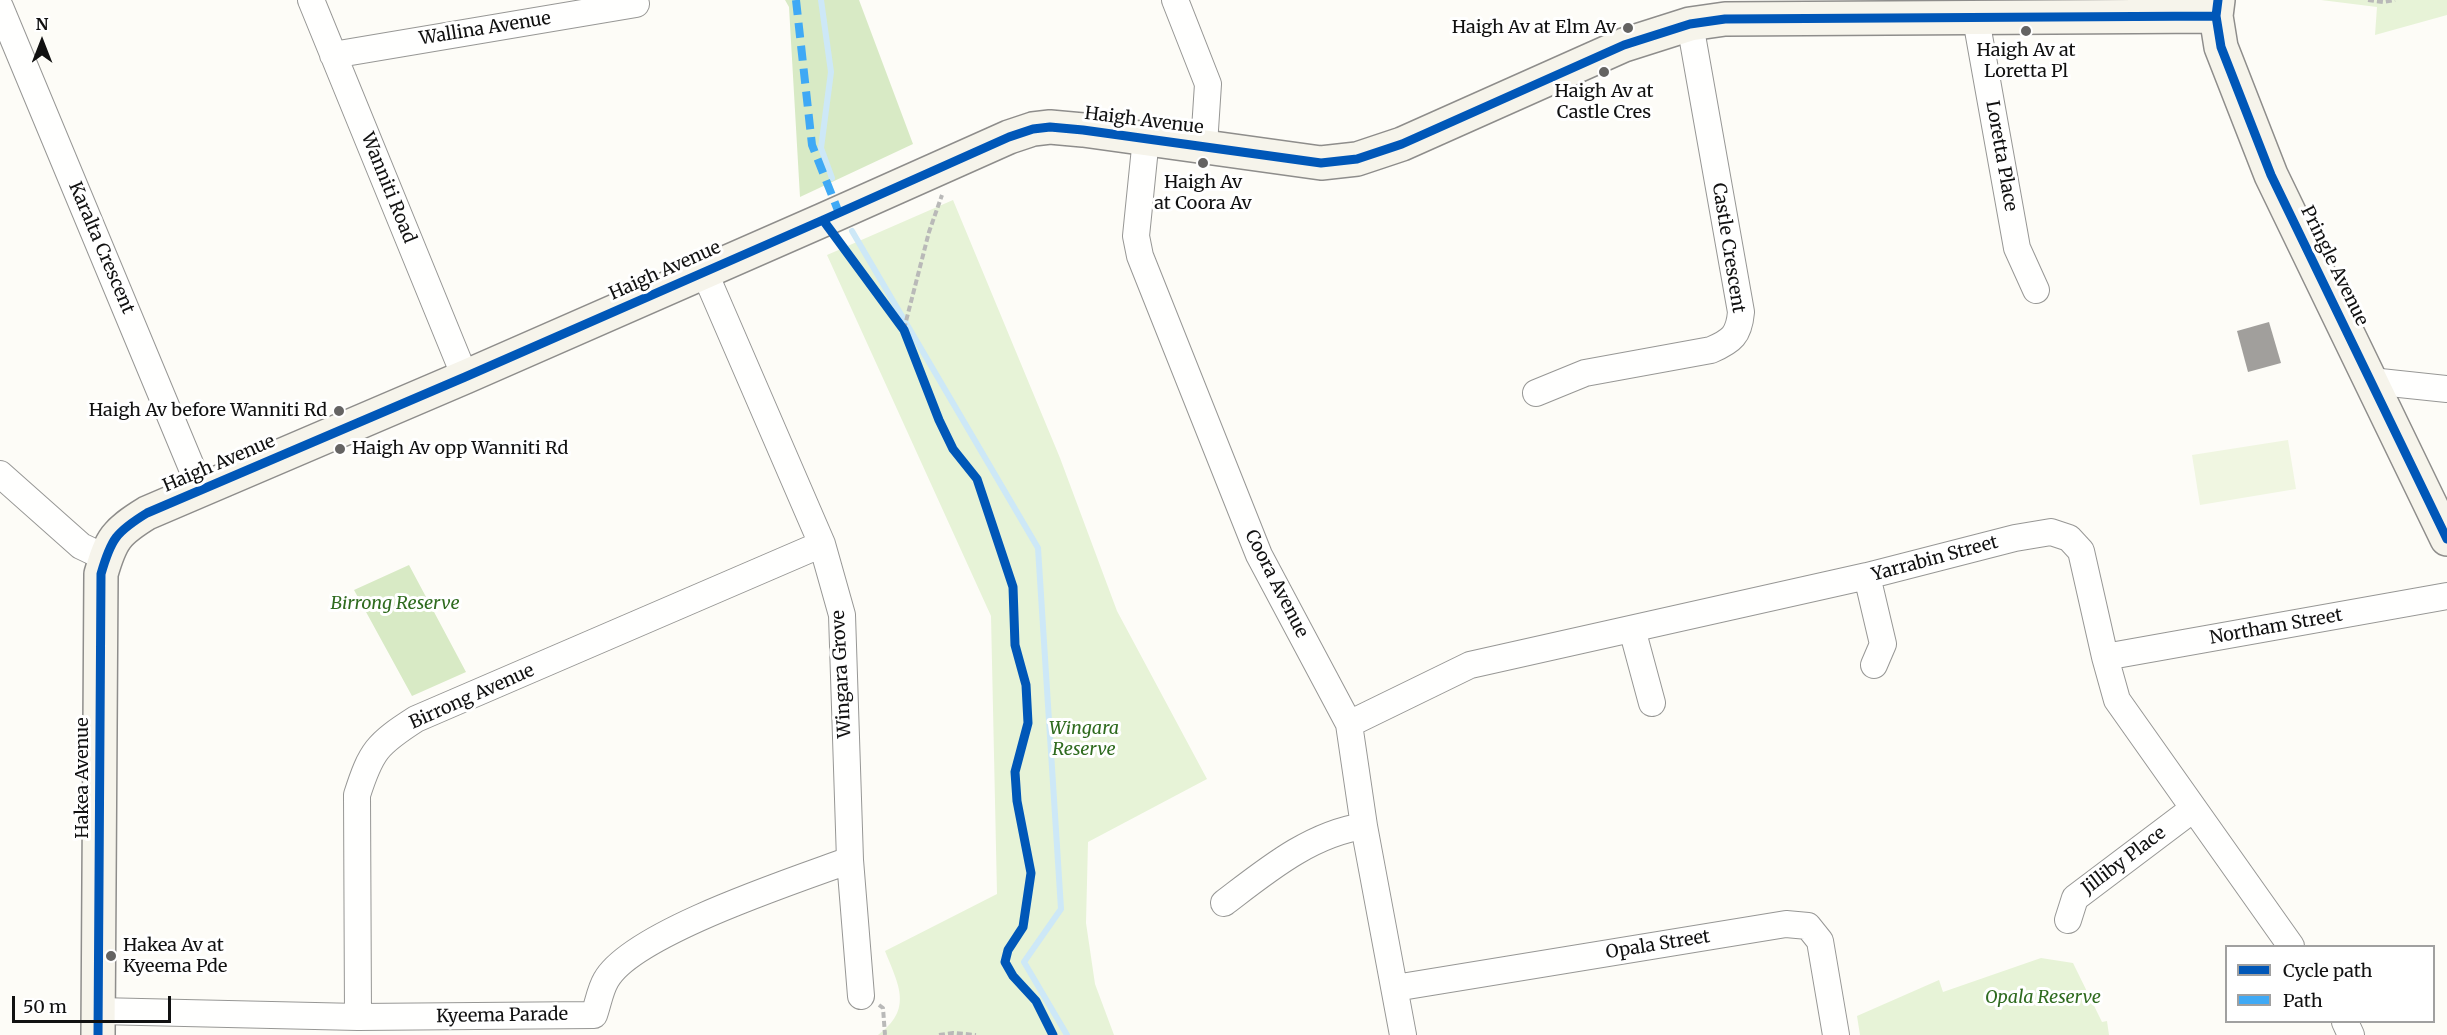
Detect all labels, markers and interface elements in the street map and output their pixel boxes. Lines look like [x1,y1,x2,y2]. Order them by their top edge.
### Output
street label: Wallina Avenue [418,8,552,50]
north arrow [12,12,72,72]
text: N [36,14,48,34]
place label: Haigh Av at Elm Av [1452,17,1616,39]
marker: Haigh Av at Elm Av [1621,21,1635,35]
marker: Haigh Av at Loretta Pl [2019,24,2033,38]
place label: Haigh Av at Loretta Pl [1976,40,2076,82]
marker: Haigh Av at Castle Cres [1597,65,1611,79]
place label: Haigh Av at Castle Cres [1554,81,1654,124]
street label: Loretta Place [1981,99,2021,213]
street label: Haigh Avenue [1083,103,1205,139]
street label: Wanniti Road [356,130,420,246]
marker: Haigh Av at Coora Av [1196,156,1210,170]
place label: Haigh Av at Coora Av [1154,172,1252,214]
street label: Karalta Crescent [63,179,139,317]
street label: Castle Crescent [1707,181,1749,315]
street label: Pringle Avenue [2296,203,2372,329]
street label: Haigh Avenue [606,237,724,305]
place label: Haigh Av before Wanniti Rd [89,400,327,422]
marker: Haigh Av before Wanniti Rd [332,404,346,418]
street label: Haigh Avenue [160,431,278,497]
place label: Haigh Av opp Wanniti Rd [352,438,568,460]
marker: Haigh Av opp Wanniti Rd [333,442,347,456]
street label: Coora Avenue [1240,527,1312,641]
street label: Yarrabin Street [1869,532,2001,586]
park label: Birrong Reserve [330,593,460,615]
street label: Northam Street [2208,605,2344,649]
street label: Wingara Grove [828,610,856,738]
street label: Birrong Avenue [406,660,538,734]
street label: Hakea Avenue [72,717,94,839]
park label: Wingara Reserve [1049,718,1119,760]
street label: Jilliby Place [2078,823,2170,899]
street label: Opala Street [1604,926,1712,964]
place label: Hakea Av at Kyeema Pde [123,935,227,978]
legend [2225,945,2435,1023]
marker: Hakea Av at Kyeema Pde [104,949,118,963]
text: Cycle path [2283,959,2372,982]
scale bar [15,984,174,1022]
park label: Opala Reserve [1985,987,2101,1009]
text: Path [2283,989,2323,1012]
text: 50 m [23,995,67,1018]
street label: Kyeema Parade [436,1004,568,1028]

